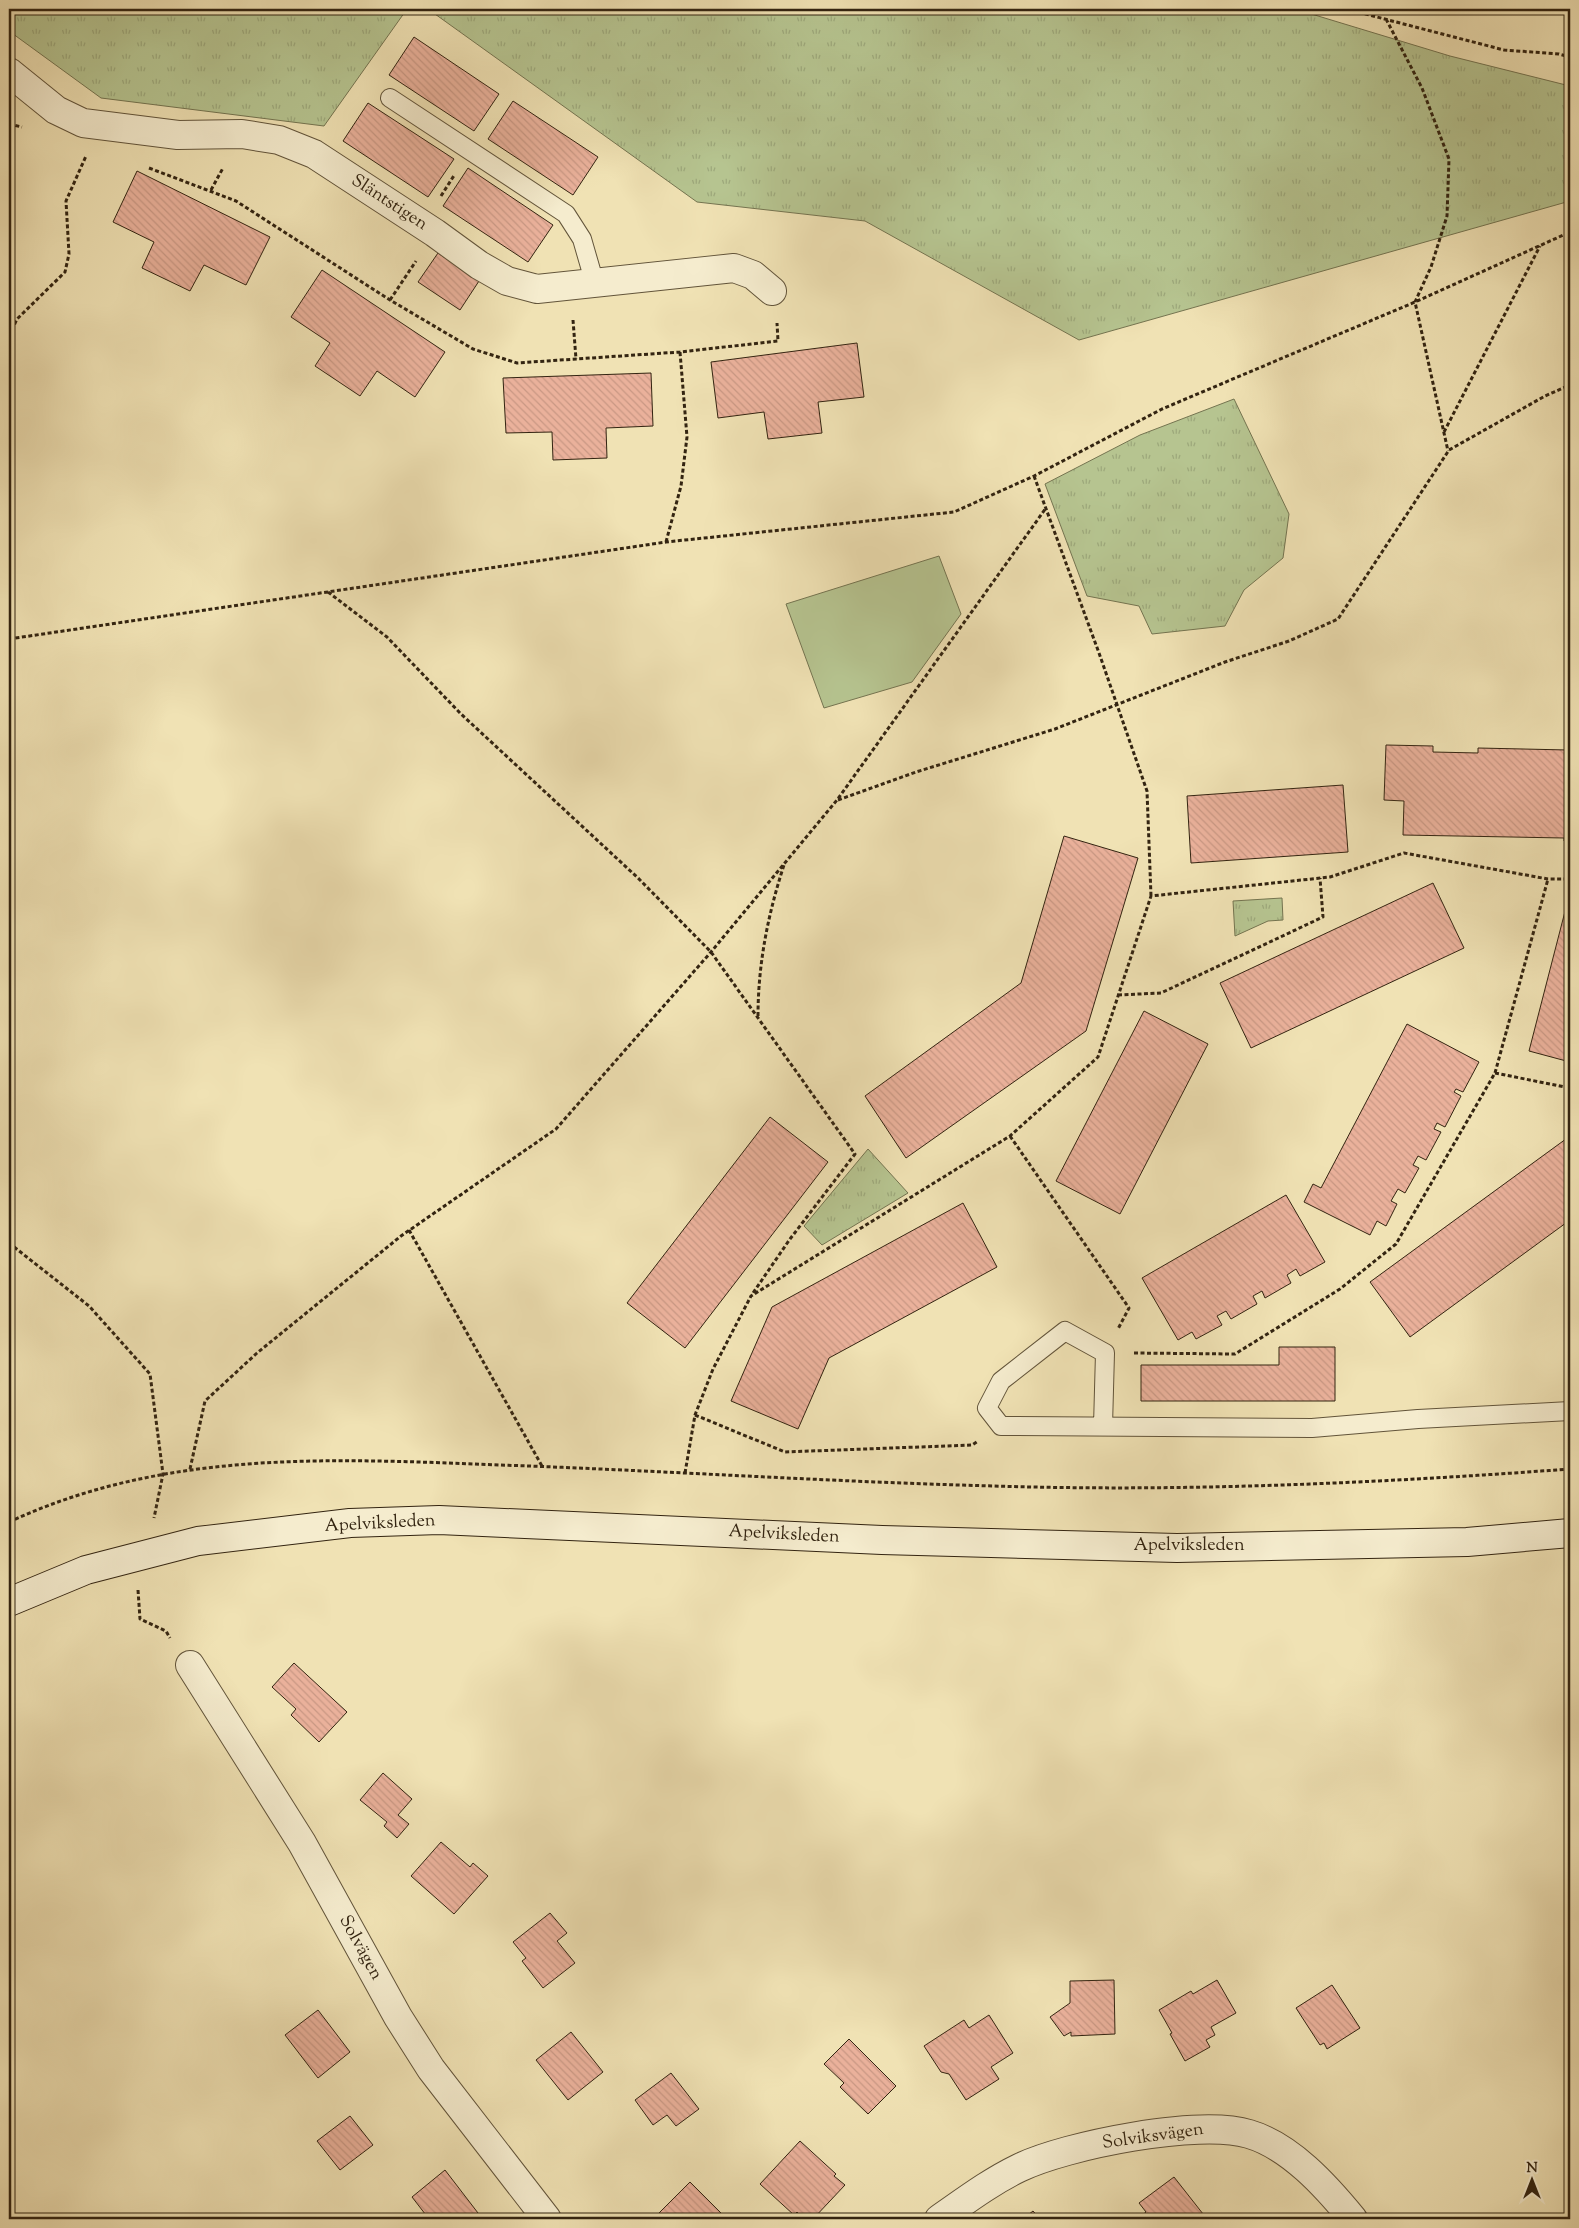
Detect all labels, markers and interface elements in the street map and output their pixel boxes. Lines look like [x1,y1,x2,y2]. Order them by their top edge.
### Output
street label: Släntstigen [346,169,433,238]
street label: Apelviksleden [324,1508,437,1540]
street label: Apelviksleden [728,1519,841,1551]
street label: Apelviksleden [1133,1533,1245,1559]
street label: Solvägen [332,1911,389,1985]
street label: Solviksvägen [1101,2117,1206,2157]
north arrow [1506,2156,1556,2206]
text: N [1526,2159,1538,2179]

